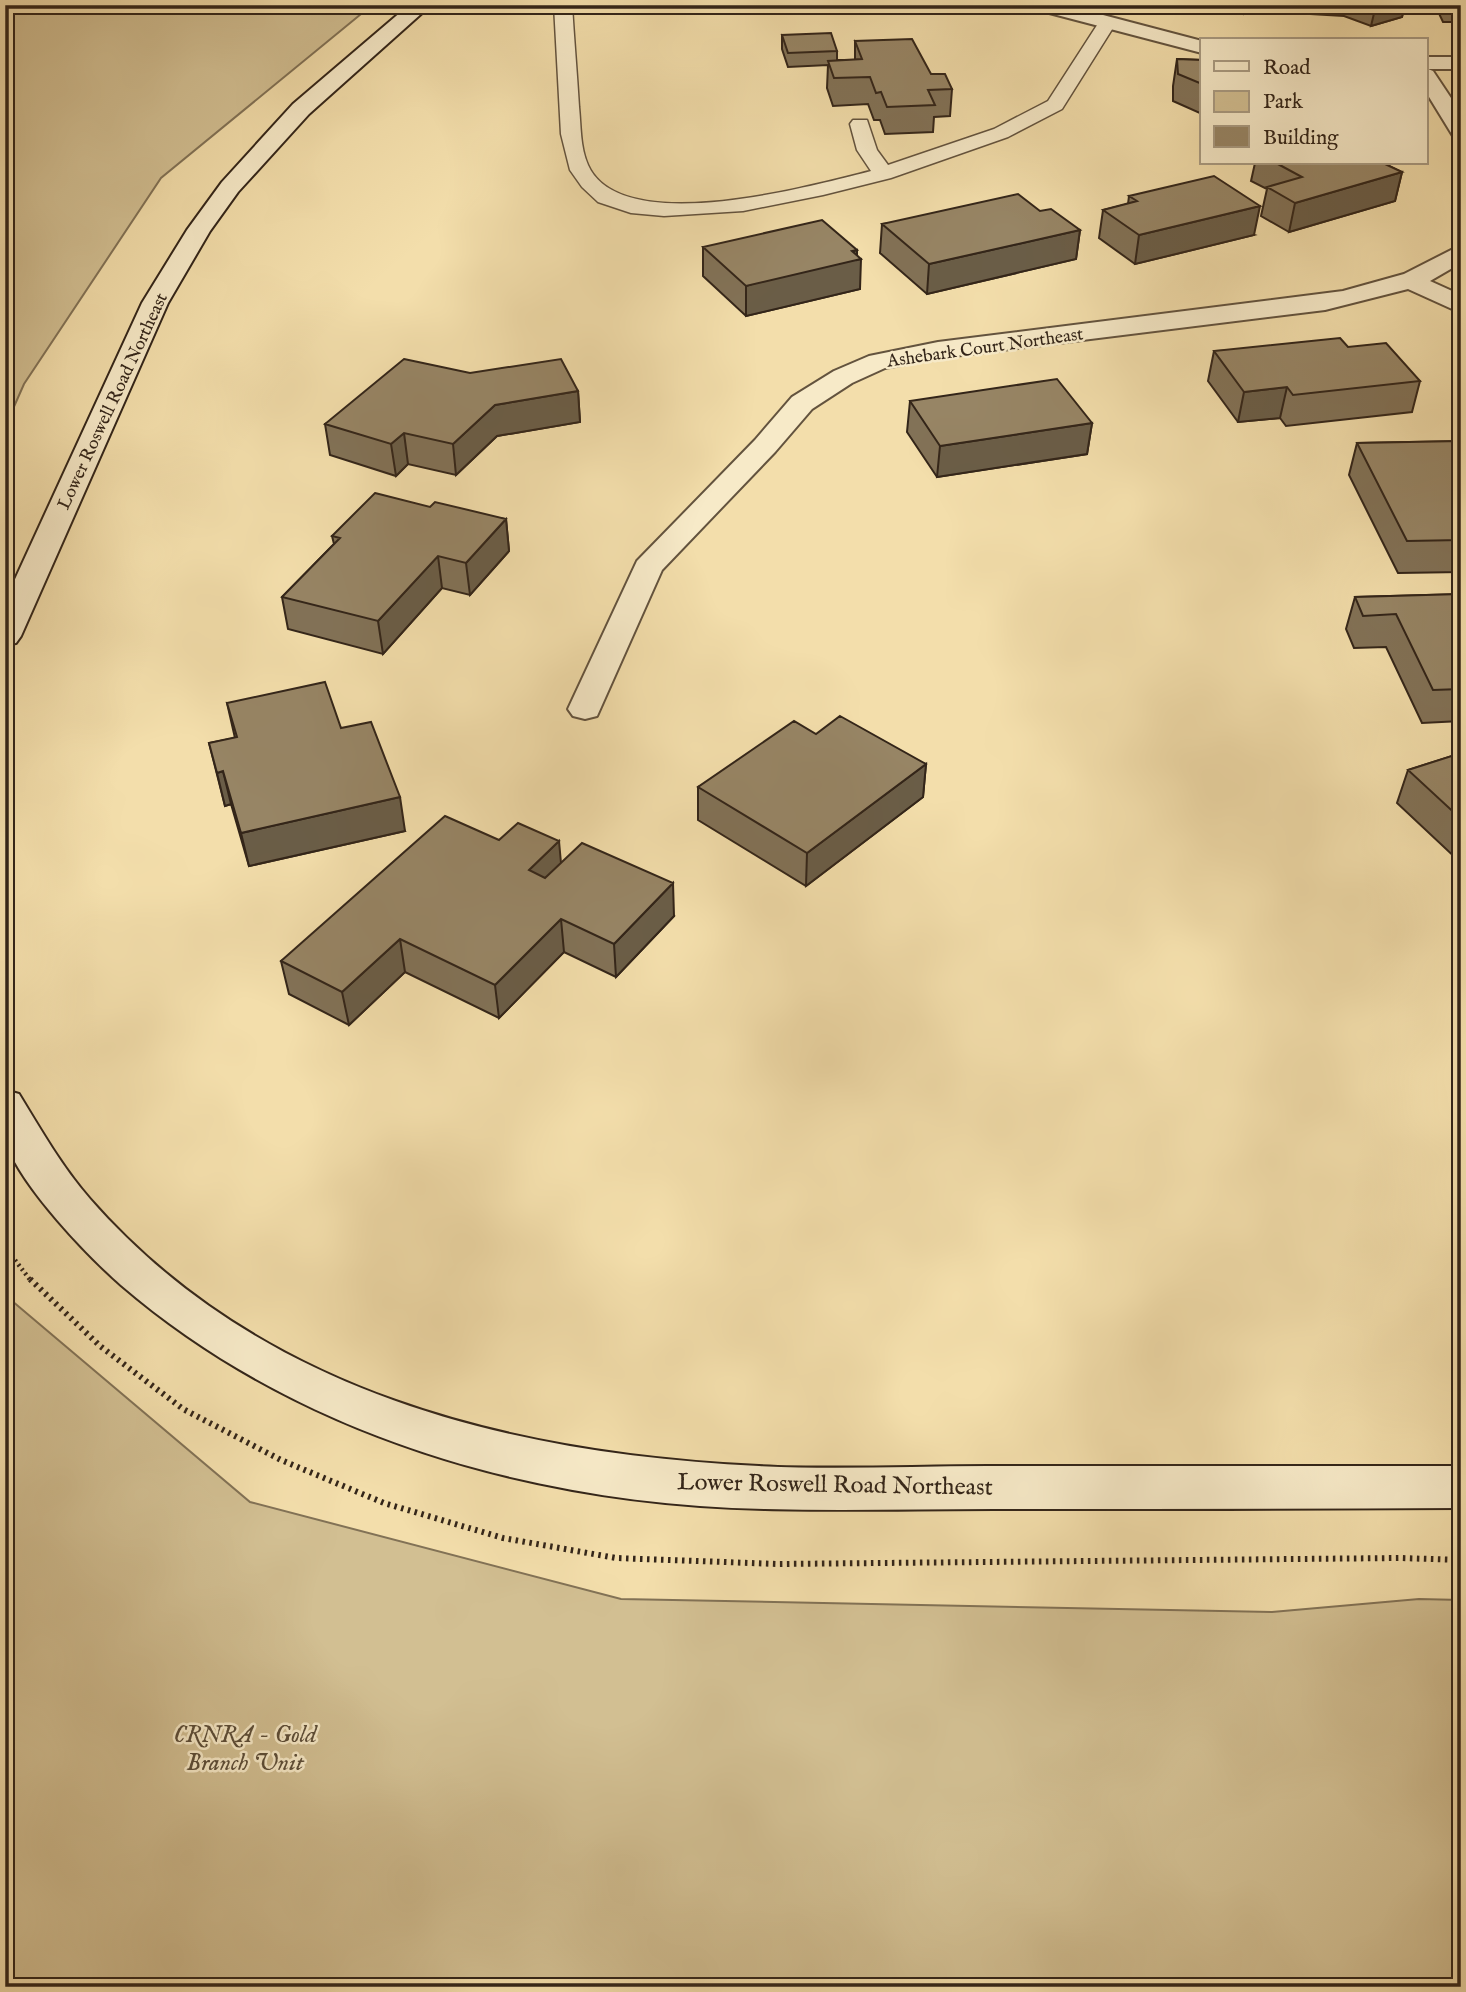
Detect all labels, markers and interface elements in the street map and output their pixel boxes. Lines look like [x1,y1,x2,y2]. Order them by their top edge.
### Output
legend [1200,38,1428,164]
text: Road [1263,55,1311,82]
text: Park [1263,89,1304,116]
text: Building [1263,125,1339,152]
street label: Lower Roswell Road Northeast [53,290,174,514]
street label: Ashebark Court Northeast [885,323,1085,374]
street label: Lower Roswell Road Northeast [677,1467,993,1504]
park label: CRNRA - Gold Branch Unit [173,1720,318,1779]

